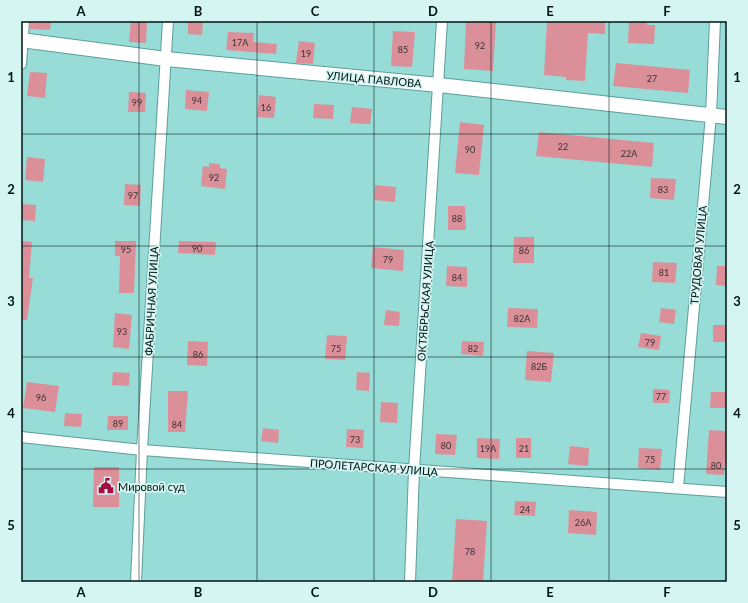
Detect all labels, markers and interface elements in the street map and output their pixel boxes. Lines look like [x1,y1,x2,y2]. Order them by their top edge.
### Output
text: A [75,3,86,19]
text: B [194,3,203,19]
text: C [311,3,320,19]
text: D [428,3,438,19]
text: E [546,3,554,19]
text: F [663,3,671,19]
house number: 17А [232,37,249,48]
house number: 92 [475,40,485,51]
house number: 85 [398,44,408,55]
house number: 19 [301,48,311,59]
street label: УЛИЦА ПАВЛОВА [326,68,423,90]
text: 1 [7,69,15,85]
text: 1 [733,69,741,85]
house number: 27 [647,73,657,84]
house number: 94 [192,95,202,106]
house number: 99 [132,97,142,108]
house number: 16 [261,102,271,113]
house number: 22 [558,141,568,152]
house number: 90 [465,144,475,155]
house number: 22А [621,148,638,159]
house number: 92 [209,172,219,183]
text: 2 [7,181,15,197]
text: 2 [733,181,741,197]
house number: 83 [658,184,668,195]
house number: 97 [128,190,138,201]
street label: ТРУДОВАЯ УЛИЦА [687,204,709,305]
house number: 88 [452,213,462,224]
street label: ОКТЯБРЬСКАЯ УЛИЦА [414,240,436,362]
house number: 90 [192,243,202,254]
house number: 95 [121,244,131,255]
street label: ФАБРИЧНАЯ УЛИЦА [142,245,160,356]
house number: 86 [519,245,529,256]
house number: 79 [383,254,393,265]
house number: 81 [659,267,669,278]
house number: 84 [452,272,462,283]
text: 3 [7,293,15,309]
text: 3 [733,293,741,309]
house number: 82А [514,313,531,324]
house number: 93 [117,326,127,337]
house number: 79 [645,337,655,348]
house number: 75 [331,343,341,354]
house number: 82 [468,343,478,354]
house number: 86 [193,349,203,360]
house number: 82Б [531,361,547,372]
house number: 77 [656,391,666,402]
house number: 96 [36,392,46,403]
text: 4 [7,405,15,421]
text: 4 [733,405,741,421]
house number: 89 [113,418,123,429]
house number: 84 [172,419,182,430]
house number: 73 [350,434,360,445]
house number: 80 [441,440,451,451]
house number: 19А [480,443,497,454]
house number: 21 [519,443,529,454]
house number: 75 [645,454,655,465]
street label: ПРОЛЕТАРСКАЯ УЛИЦА [310,456,439,478]
house number: 80 [711,460,721,471]
public building icon: Мировой суд [97,477,115,495]
place label: Мировой суд [118,480,185,493]
house number: 24 [520,504,530,515]
text: 5 [7,517,15,533]
house number: 26А [575,517,592,528]
text: 5 [733,517,741,533]
house number: 78 [465,546,475,557]
text: A [75,584,86,600]
text: B [194,584,203,600]
text: C [311,584,320,600]
text: D [428,584,438,600]
text: E [546,584,554,600]
text: F [663,584,671,600]

